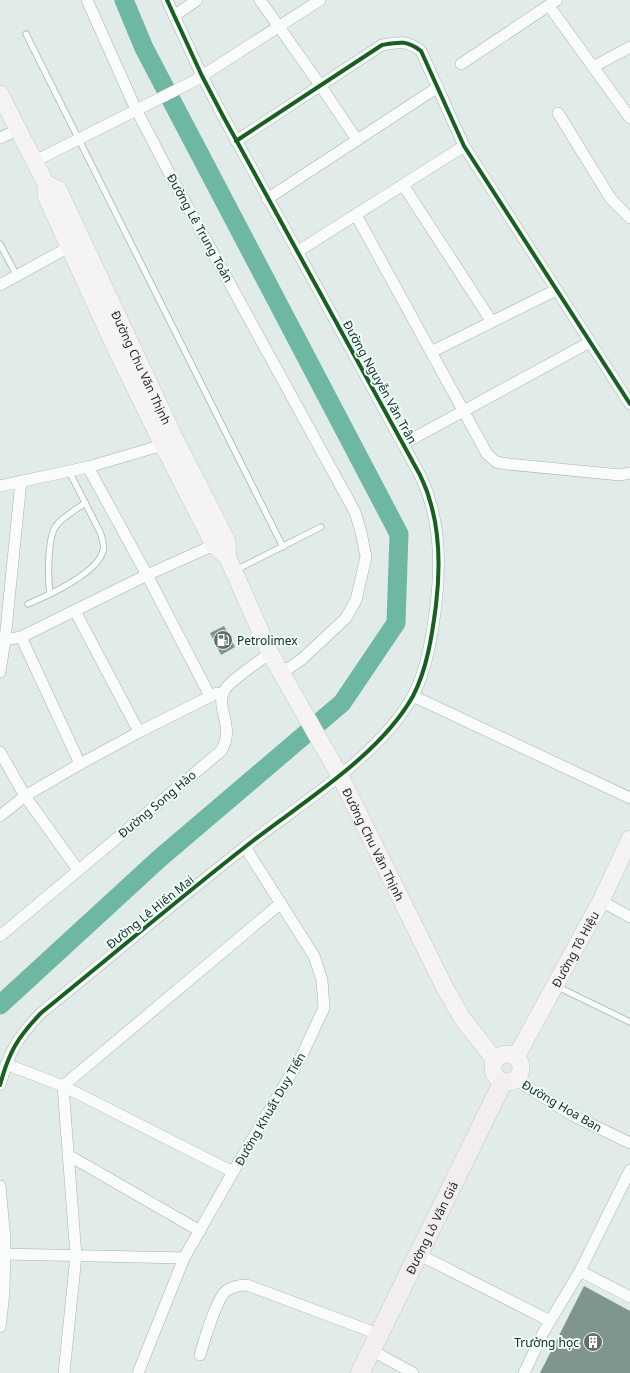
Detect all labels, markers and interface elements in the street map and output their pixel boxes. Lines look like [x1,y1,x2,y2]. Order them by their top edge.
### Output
street label: Đường Lê Trung Toản [163,171,237,285]
street label: Đường Chu Văn Thịnh [108,308,176,427]
street label: Đường Nguyễn Văn Trân [339,317,421,447]
fuel station icon: Petrolimex [212,629,234,651]
place label: Petrolimex [237,632,298,649]
street label: Đường Song Hào [114,766,200,842]
street label: Đường Chu Văn Thịnh [339,785,409,904]
street label: Đường Lê Hiến Mai [103,871,197,953]
street label: Đường Tô Hiệu [547,908,603,990]
street label: Đường Khuất Duy Tiến [231,1049,309,1169]
street label: Đường Hoa Ban [519,1076,605,1136]
street label: Đường Lò Văn Giá [401,1178,462,1277]
building icon: Trường học [582,1331,604,1353]
place label: Trường học [514,1334,579,1351]

